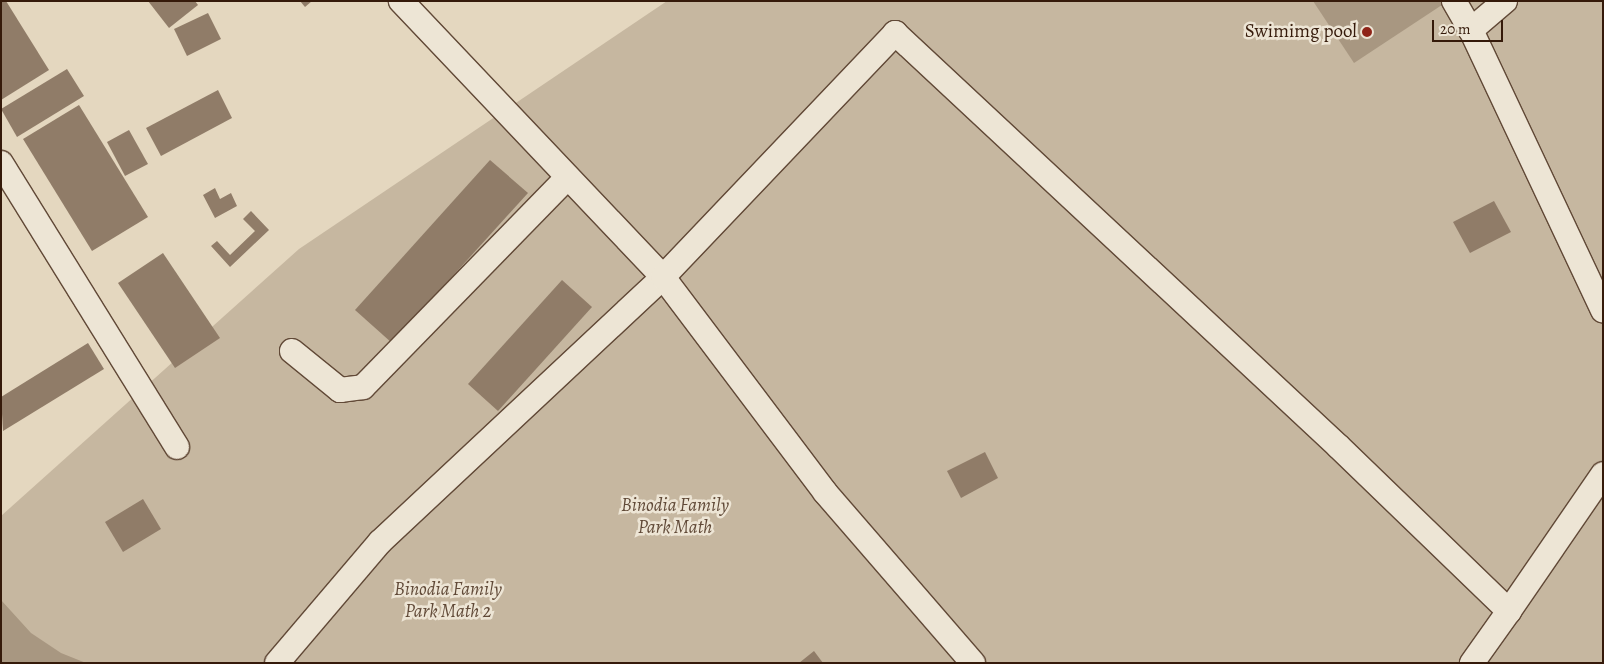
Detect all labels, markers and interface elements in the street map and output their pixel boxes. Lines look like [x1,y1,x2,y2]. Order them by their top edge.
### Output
scale bar [1434,10,1505,42]
text: 20 m [1440,19,1471,39]
place label: Swimimg pool [1245,21,1357,43]
marker: Swimimg pool [1361,26,1373,38]
park label: Binodia Family Park Math [621,495,729,539]
park label: Binodia Family Park Math 2 [394,579,502,623]

